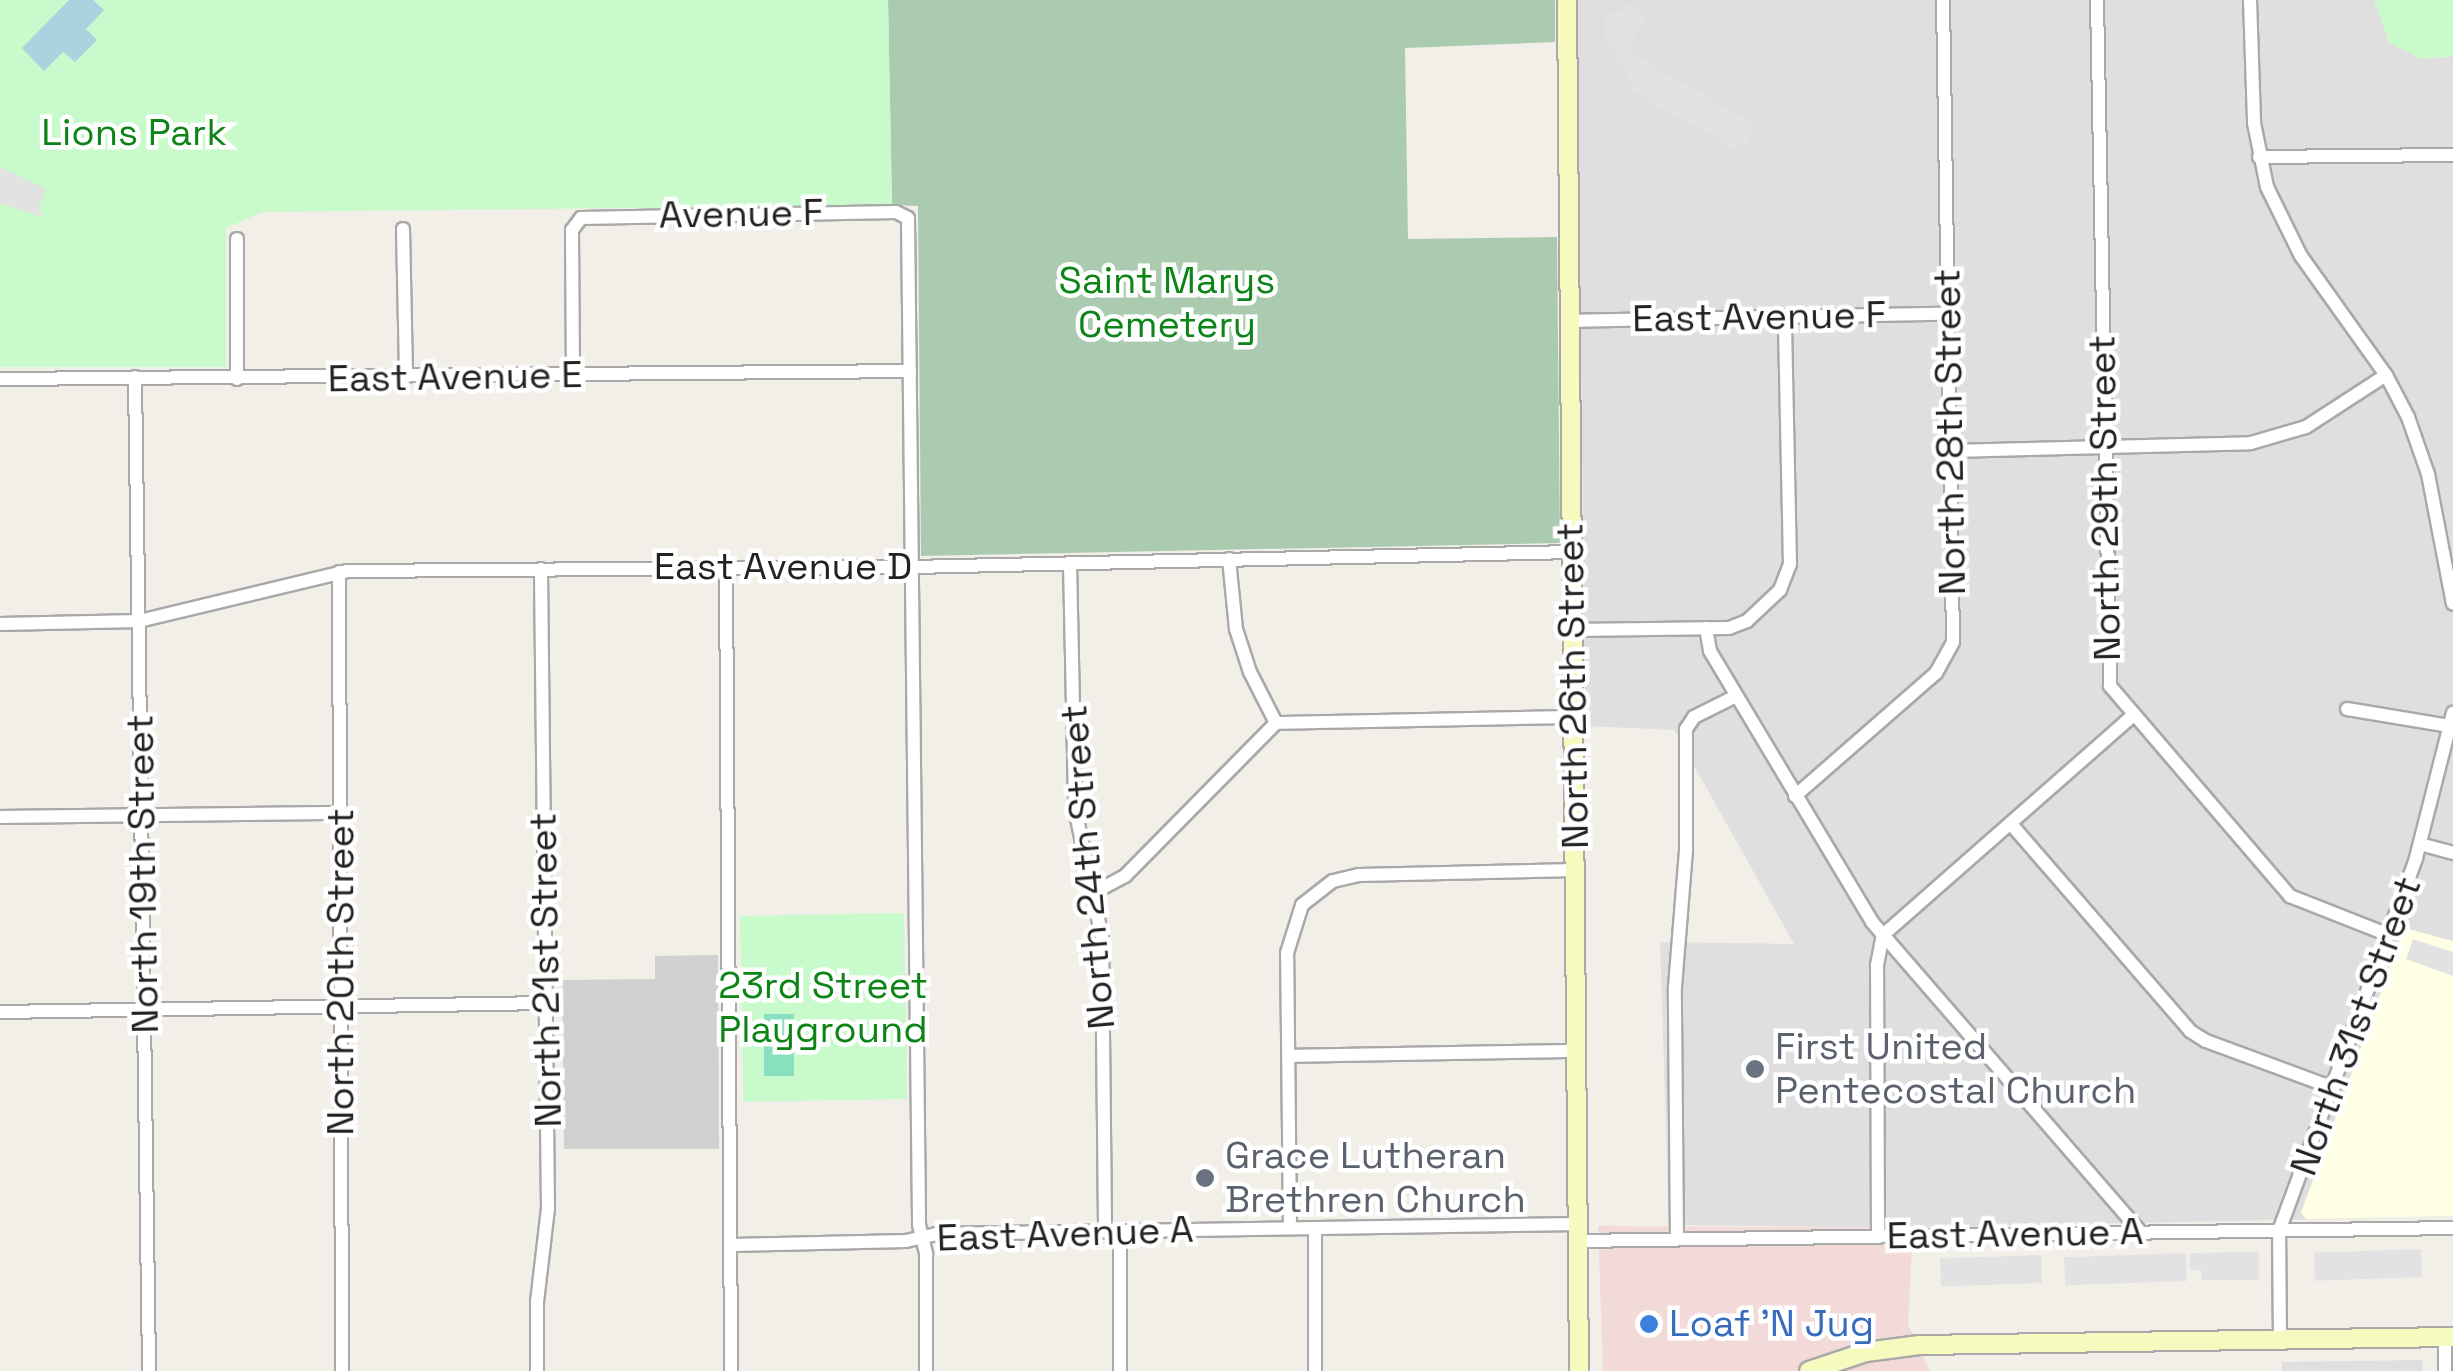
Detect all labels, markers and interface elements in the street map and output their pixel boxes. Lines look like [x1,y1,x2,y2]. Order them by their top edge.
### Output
park label: Lions Park [41,110,227,156]
street label: Avenue F [658,190,824,238]
park label: Saint Marys Cemetery [1059,258,1275,348]
street label: North 28th Street [1924,268,1976,596]
street label: East Avenue F [1631,292,1887,342]
street label: North 29th Street [2079,334,2131,662]
street label: East Avenue E [327,352,583,402]
street label: North 26th Street [1547,522,1599,850]
street label: East Avenue D [653,544,913,590]
street label: North 24th Street [1051,703,1125,1031]
street label: North 19th Street [117,714,169,1034]
street label: North 20th Street [318,808,364,1136]
street label: North 21st Street [520,812,572,1128]
street label: North 31st Street [2281,870,2431,1182]
park label: 23rd Street Playground [718,963,928,1052]
place label: First United Pentecostal Church [1775,1024,2136,1114]
marker: First United Pentecostal Church [1744,1058,1766,1080]
place label: Grace Lutheran Brethren Church [1225,1133,1526,1222]
marker: Grace Lutheran Brethren Church [1194,1167,1216,1189]
street label: East Avenue A [935,1207,1195,1261]
street label: East Avenue A [1886,1209,2144,1259]
place label: Loaf 'N Jug [1669,1301,1874,1347]
marker: Loaf 'N Jug [1638,1313,1660,1335]

